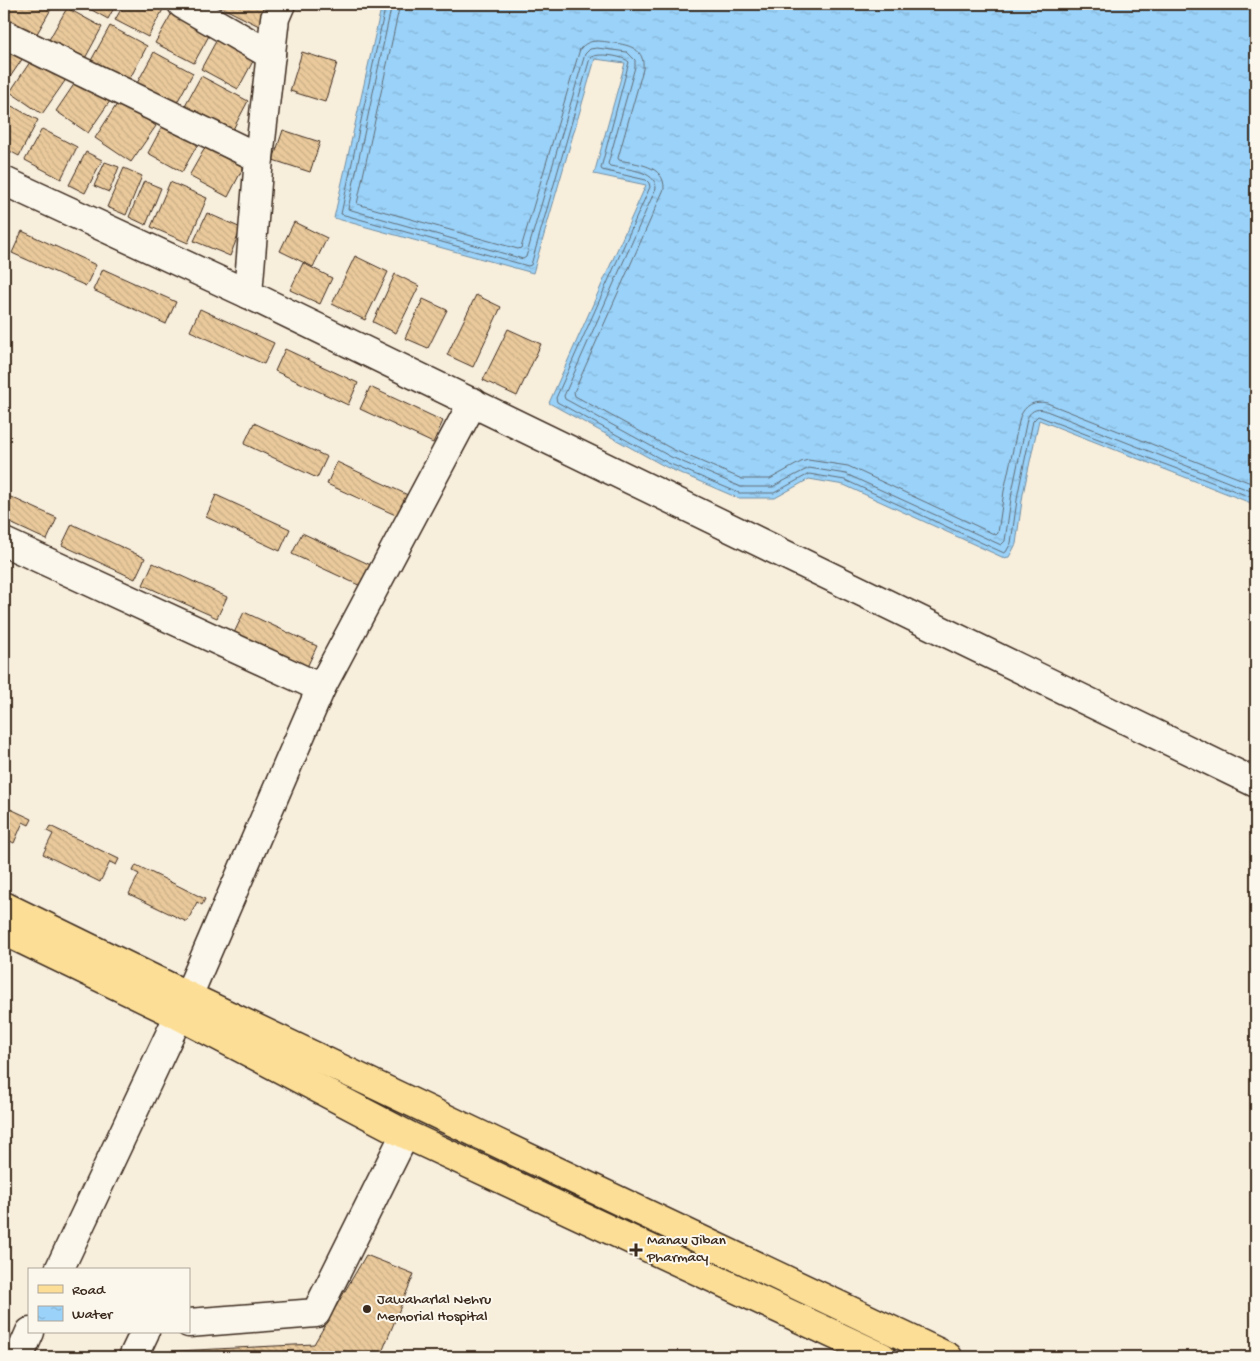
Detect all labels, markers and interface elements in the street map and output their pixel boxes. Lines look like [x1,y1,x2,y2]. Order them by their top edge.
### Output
place label: Manav Jiban Pharmacy [646,1232,726,1267]
marker: Manav Jiban Pharmacy [629,1243,643,1257]
legend [28,1268,190,1334]
text: Road [72,1282,106,1300]
place label: Jawaharlal Nehru Memorial Hospital [377,1291,491,1326]
marker: Jawaharlal Nehru Memorial Hospital [361,1303,373,1315]
text: Water [72,1306,114,1324]

